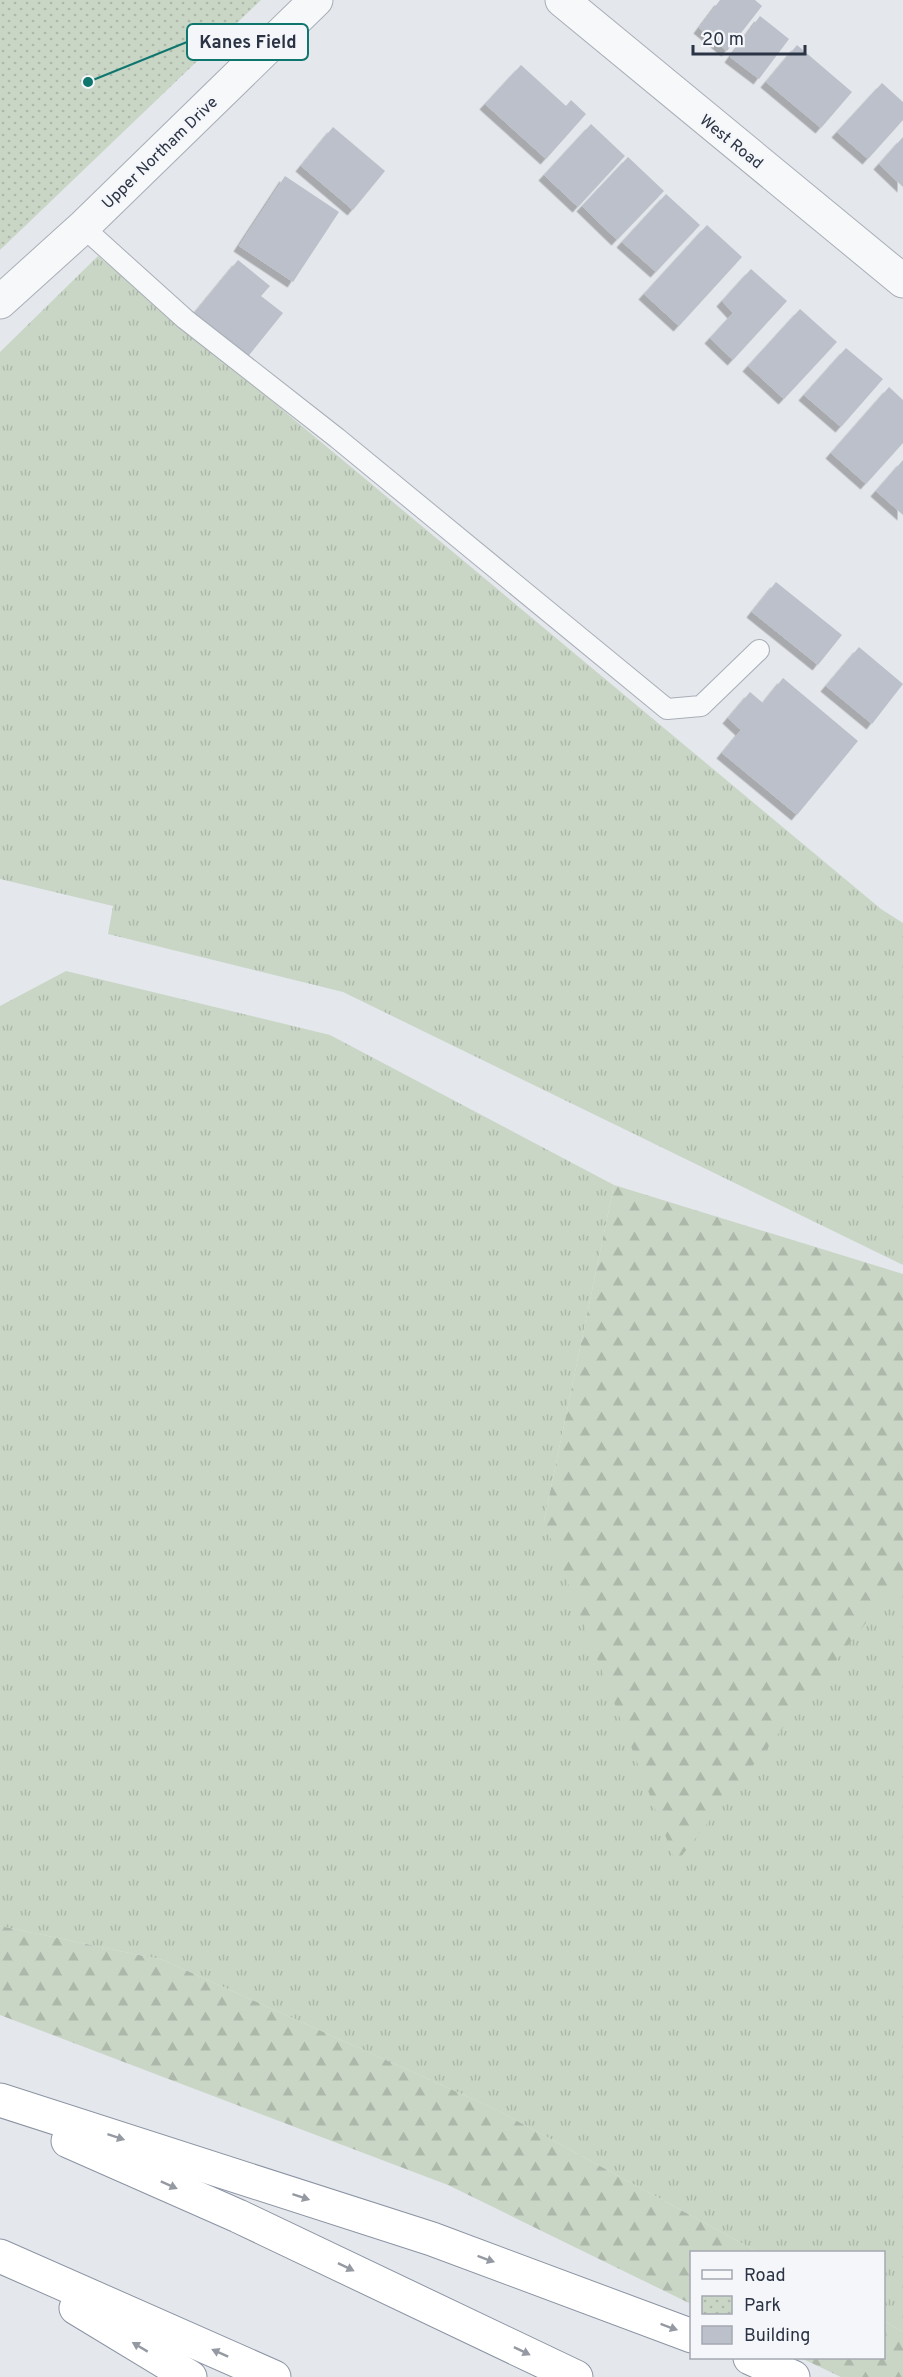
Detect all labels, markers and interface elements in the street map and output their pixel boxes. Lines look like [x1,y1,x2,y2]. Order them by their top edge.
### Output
scale bar [693,18,806,56]
callout: Kanes Field [187,24,308,60]
text: 20 m [702,29,744,52]
text: Kanes Field [199,32,297,55]
street label: Upper Northam Drive [98,93,222,214]
street label: West Road [695,111,766,174]
one-way arrow [107,2133,125,2142]
one-way arrow [160,2181,178,2191]
one-way arrow [292,2193,310,2202]
legend [690,2251,885,2359]
one-way arrow [477,2255,495,2265]
one-way arrow [338,2263,355,2272]
text: Road [744,2265,786,2288]
text: Park [744,2295,781,2318]
one-way arrow [660,2323,678,2333]
text: Building [744,2325,810,2348]
one-way arrow [132,2341,148,2352]
one-way arrow [513,2346,531,2356]
one-way arrow [212,2349,229,2358]

